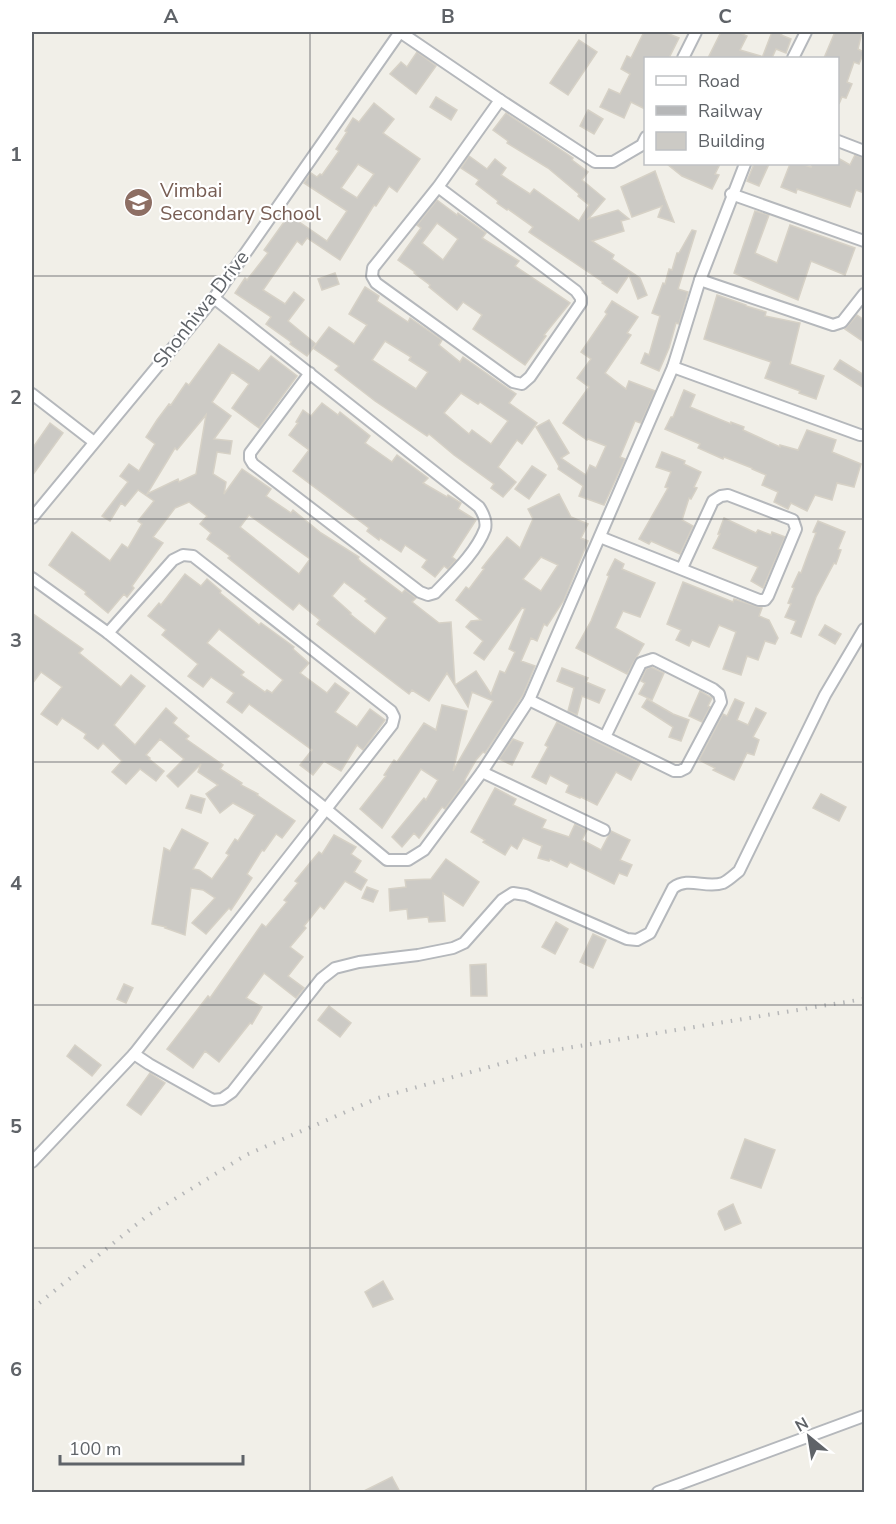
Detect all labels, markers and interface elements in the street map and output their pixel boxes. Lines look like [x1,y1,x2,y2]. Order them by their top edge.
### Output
text: A [164,3,179,30]
text: B [441,3,455,30]
text: C [718,3,732,30]
legend [644,57,839,165]
text: Road [698,69,740,93]
text: Railway [698,99,763,123]
text: Building [698,129,765,153]
text: 1 [10,141,22,168]
place label: Vimbai Secondary School [159,177,321,227]
school or university icon: Vimbai Secondary School [123,186,155,218]
street label: Shonhiwa Drive [147,245,255,373]
text: 2 [10,384,22,411]
text: 3 [10,627,22,654]
text: 4 [10,870,22,897]
text: 5 [10,1113,22,1140]
text: 6 [10,1356,22,1383]
north arrow [779,1407,839,1467]
text: N [791,1412,813,1437]
scale bar [60,1428,243,1466]
text: 100 m [69,1437,121,1461]

